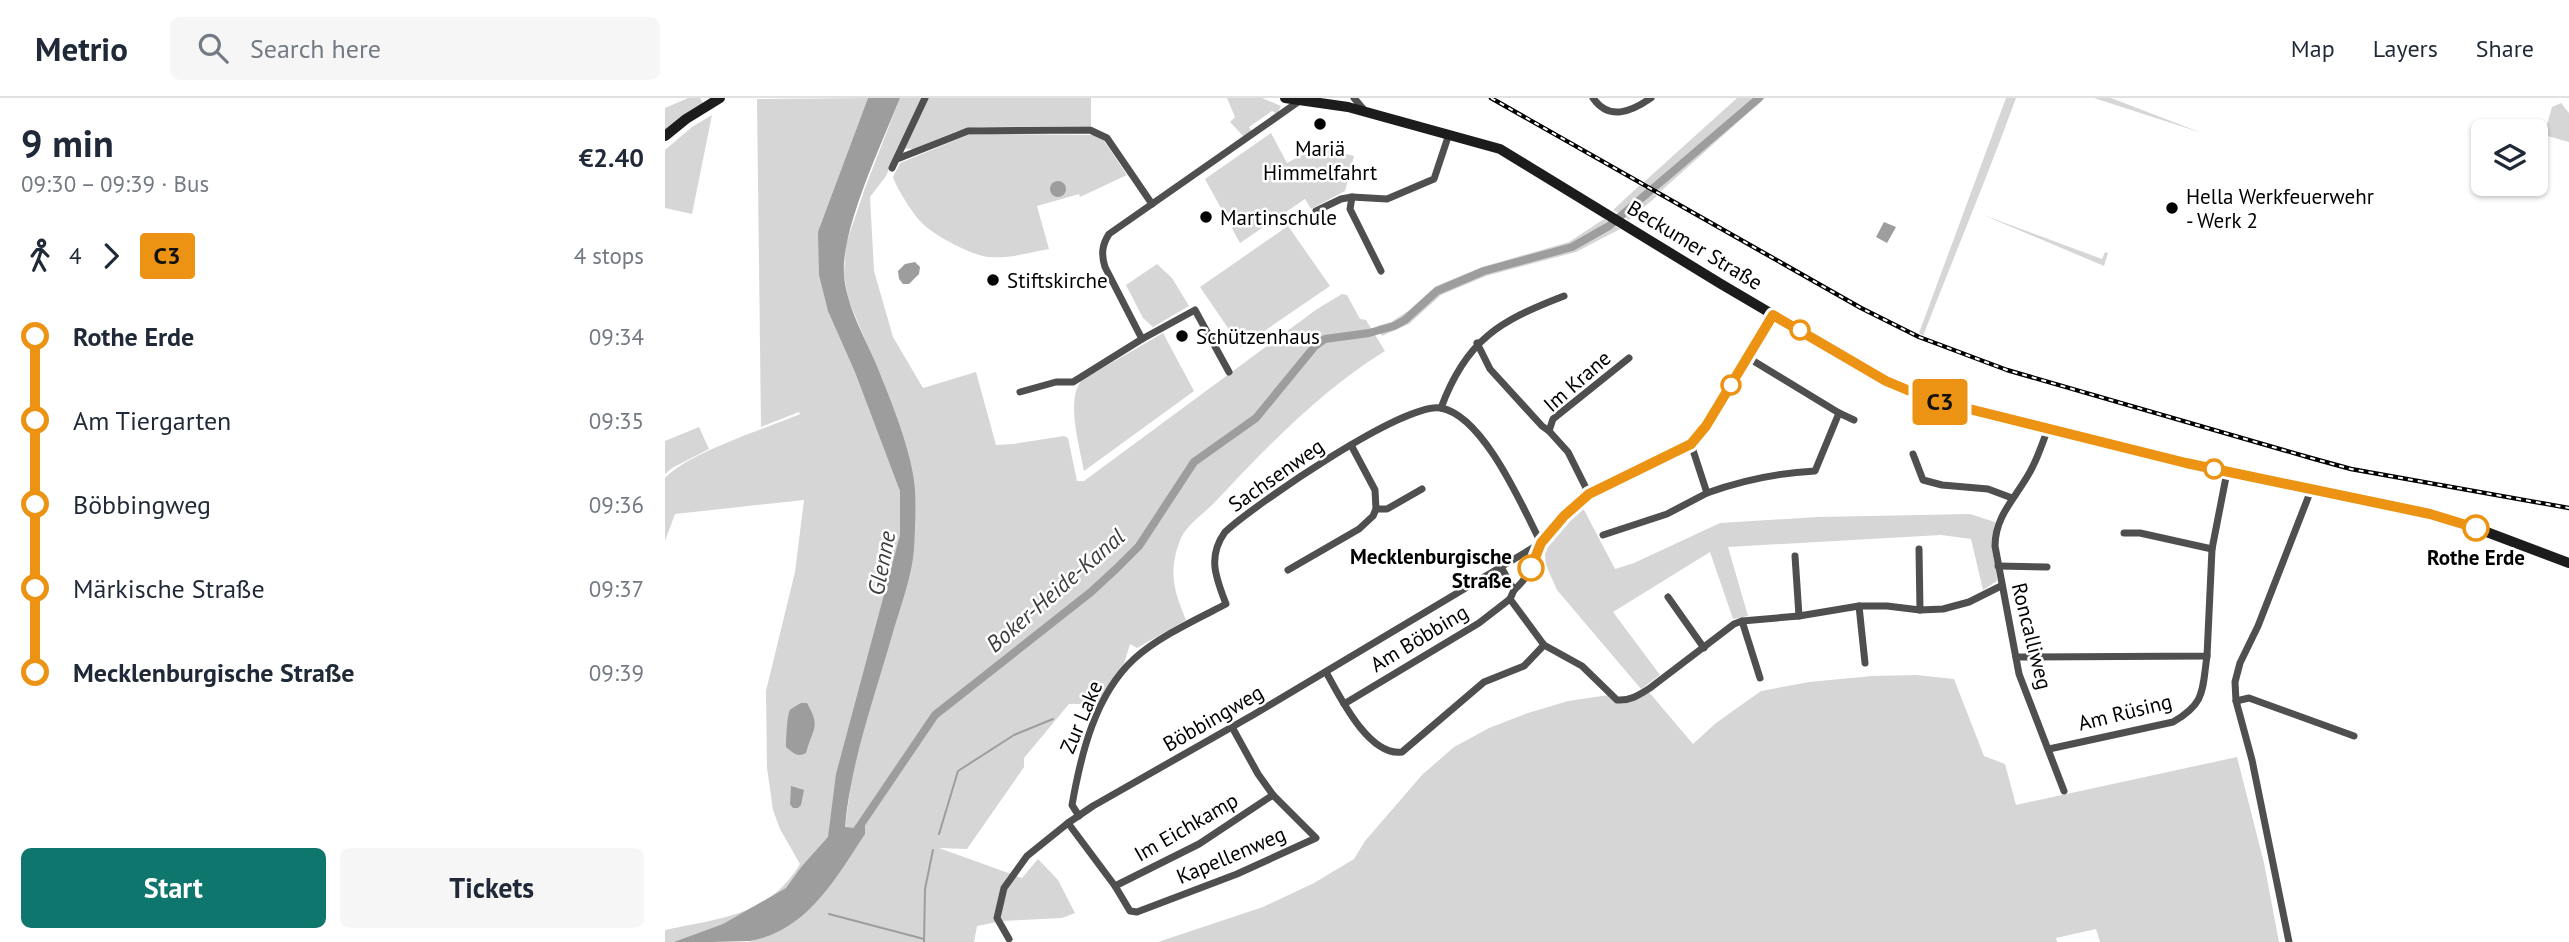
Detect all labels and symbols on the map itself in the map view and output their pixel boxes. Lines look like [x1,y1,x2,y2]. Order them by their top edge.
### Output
marker: Mariä Himmelfahrt [1312,116,1328,132]
place label: Mariä Himmelfahrt [1263,135,1377,186]
place label: Hella Werkfeuerwehr - Werk 2 [2186,183,2374,234]
street label: Beckumer Straße [1622,194,1768,296]
marker: Hella Werkfeuerwehr - Werk 2 [2164,200,2180,216]
place label: Martinschule [1220,204,1337,231]
marker: Martinschule [1198,209,1214,225]
place label: Stiftskirche [1007,267,1108,294]
marker: Stiftskirche [985,272,1001,288]
unlabelled marker [1790,320,1810,340]
place label: Schützenhaus [1196,323,1320,350]
marker: Schützenhaus [1174,328,1190,344]
street label: Im Krane [1538,344,1616,418]
unlabelled marker [1721,375,1741,395]
line badge: C3 [1909,379,1971,425]
street label: Sachsenweg [1223,432,1329,518]
unlabelled marker [2204,459,2224,479]
marker: Rothe Erde [2463,515,2489,541]
water label: Boker-Heide-Kanal [980,522,1130,658]
water label: Glenne [861,528,901,598]
place label: Mecklenburgische Straße [1350,543,1512,594]
place label: Rothe Erde [2427,544,2525,571]
marker: Mecklenburgische Straße [1518,555,1544,581]
street label: Roncalliweg [2006,580,2058,692]
street label: Am Böbbing [1365,598,1473,678]
street label: Zur Lake [1054,677,1108,757]
street label: Böbbingweg [1158,678,1268,758]
street label: Am Rüsing [2075,687,2175,737]
street label: Im Eichkamp [1129,786,1243,868]
street label: Kapellenweg [1172,820,1290,890]

